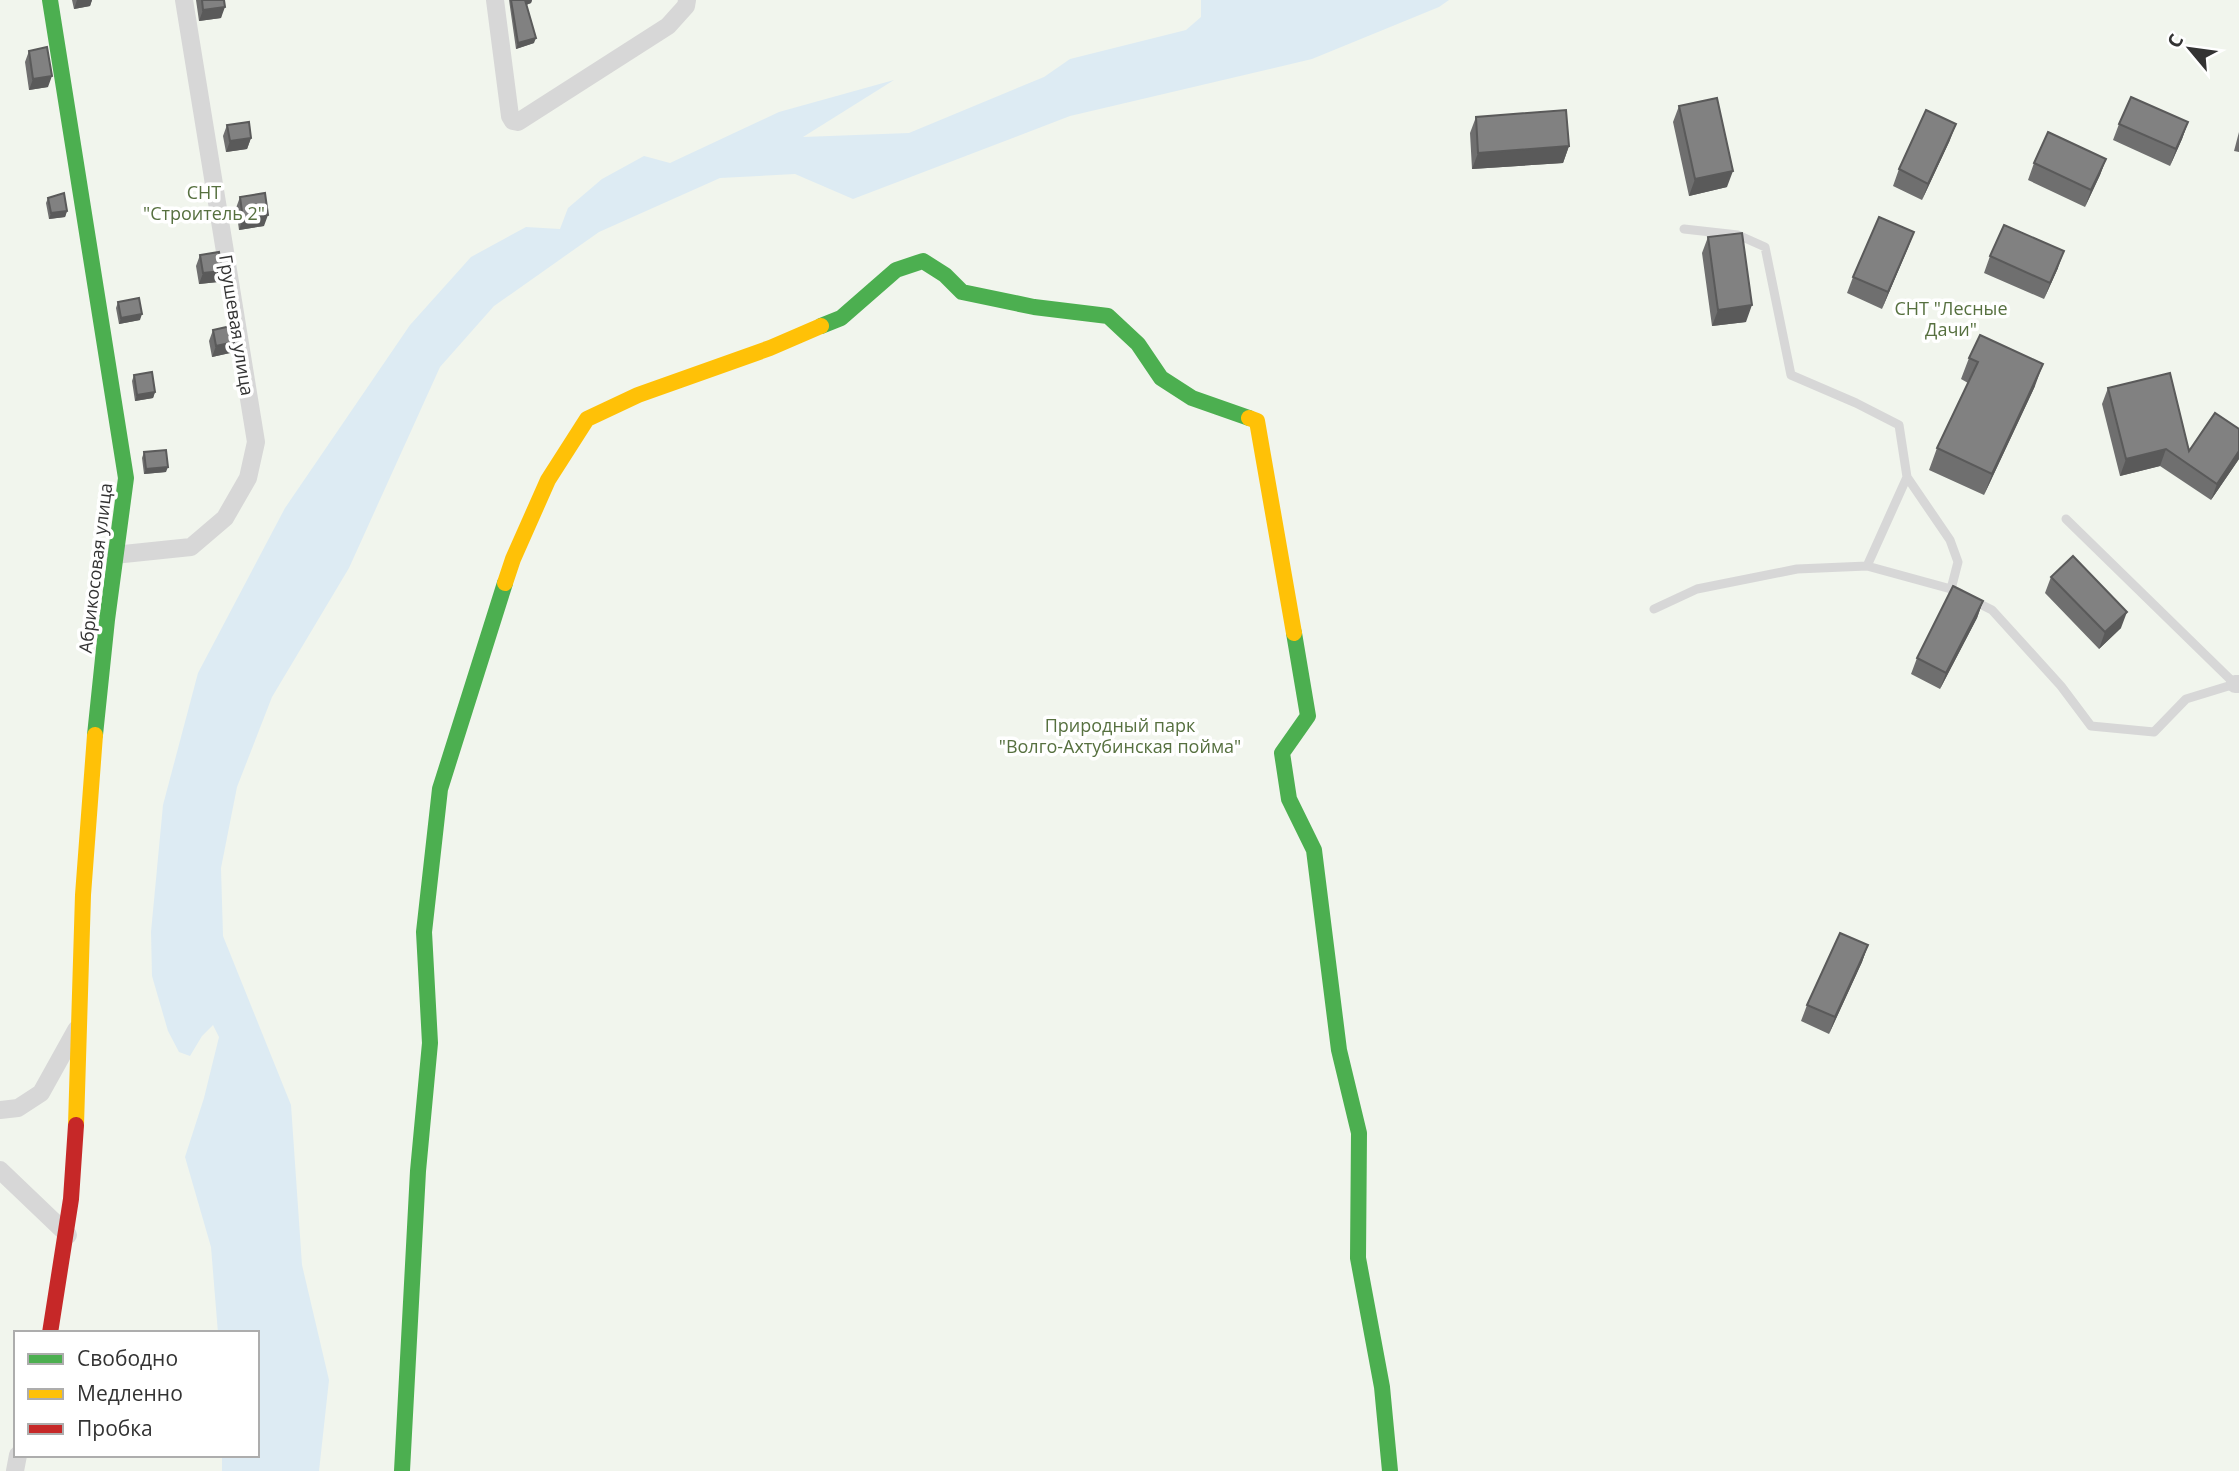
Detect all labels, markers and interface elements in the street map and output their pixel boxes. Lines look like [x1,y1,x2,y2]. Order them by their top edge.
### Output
north arrow [2155,14,2225,84]
text: С [2161,29,2189,52]
park label: СНТ "Строитель 2" [143,180,265,225]
street label: Грушевая улица [214,253,260,397]
park label: СНТ "Лесные Дачи" [1894,296,2008,341]
street label: Абрикосовая улица [73,482,117,654]
park label: Природный парк "Волго-Ахтубинская пойма" [999,713,1241,758]
legend [14,1331,259,1457]
text: Свободно [77,1344,178,1372]
text: Медленно [77,1379,183,1407]
text: Пробка [77,1414,153,1442]

